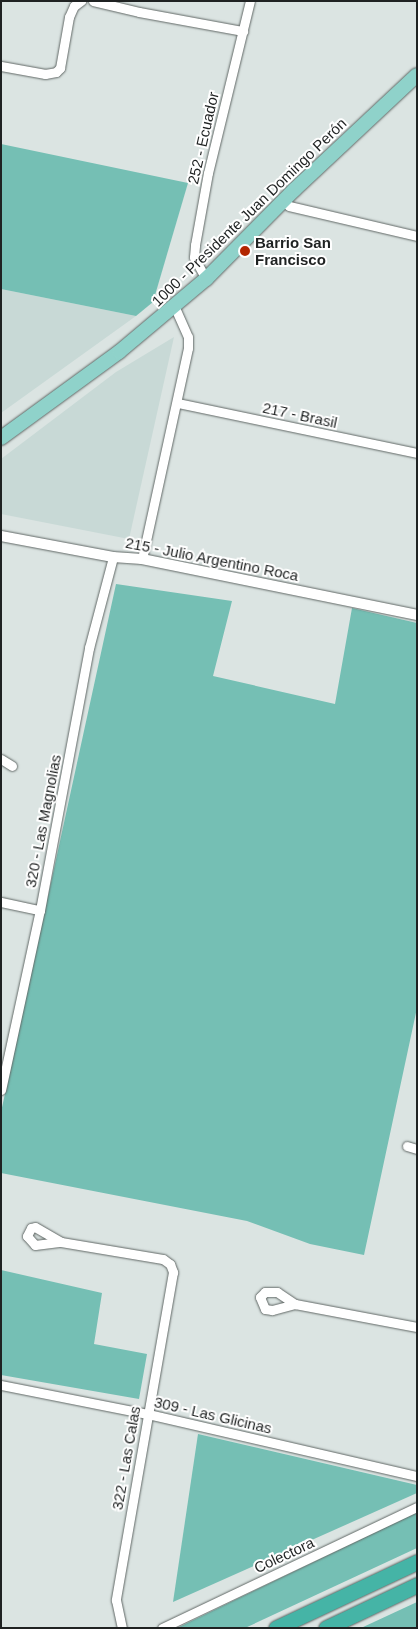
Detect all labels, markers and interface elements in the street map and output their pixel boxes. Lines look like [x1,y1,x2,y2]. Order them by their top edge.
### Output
street label: 252 - Ecuador [184,90,222,186]
street label: 1000 - Presidente Juan Domingo Perón [148,114,350,310]
place label: Barrio San Francisco [255,233,331,268]
marker: Barrio San Francisco [239,245,251,257]
street label: 217 - Brasil [261,398,339,432]
street label: 215 - Julio Argentino Roca [124,533,300,585]
street label: 320 - Las Magnolias [21,753,65,889]
street label: 309 - Las Glicinas [152,1393,274,1437]
street label: 322 - Las Calas [108,1405,144,1511]
street label: Colectora [251,1533,317,1577]

